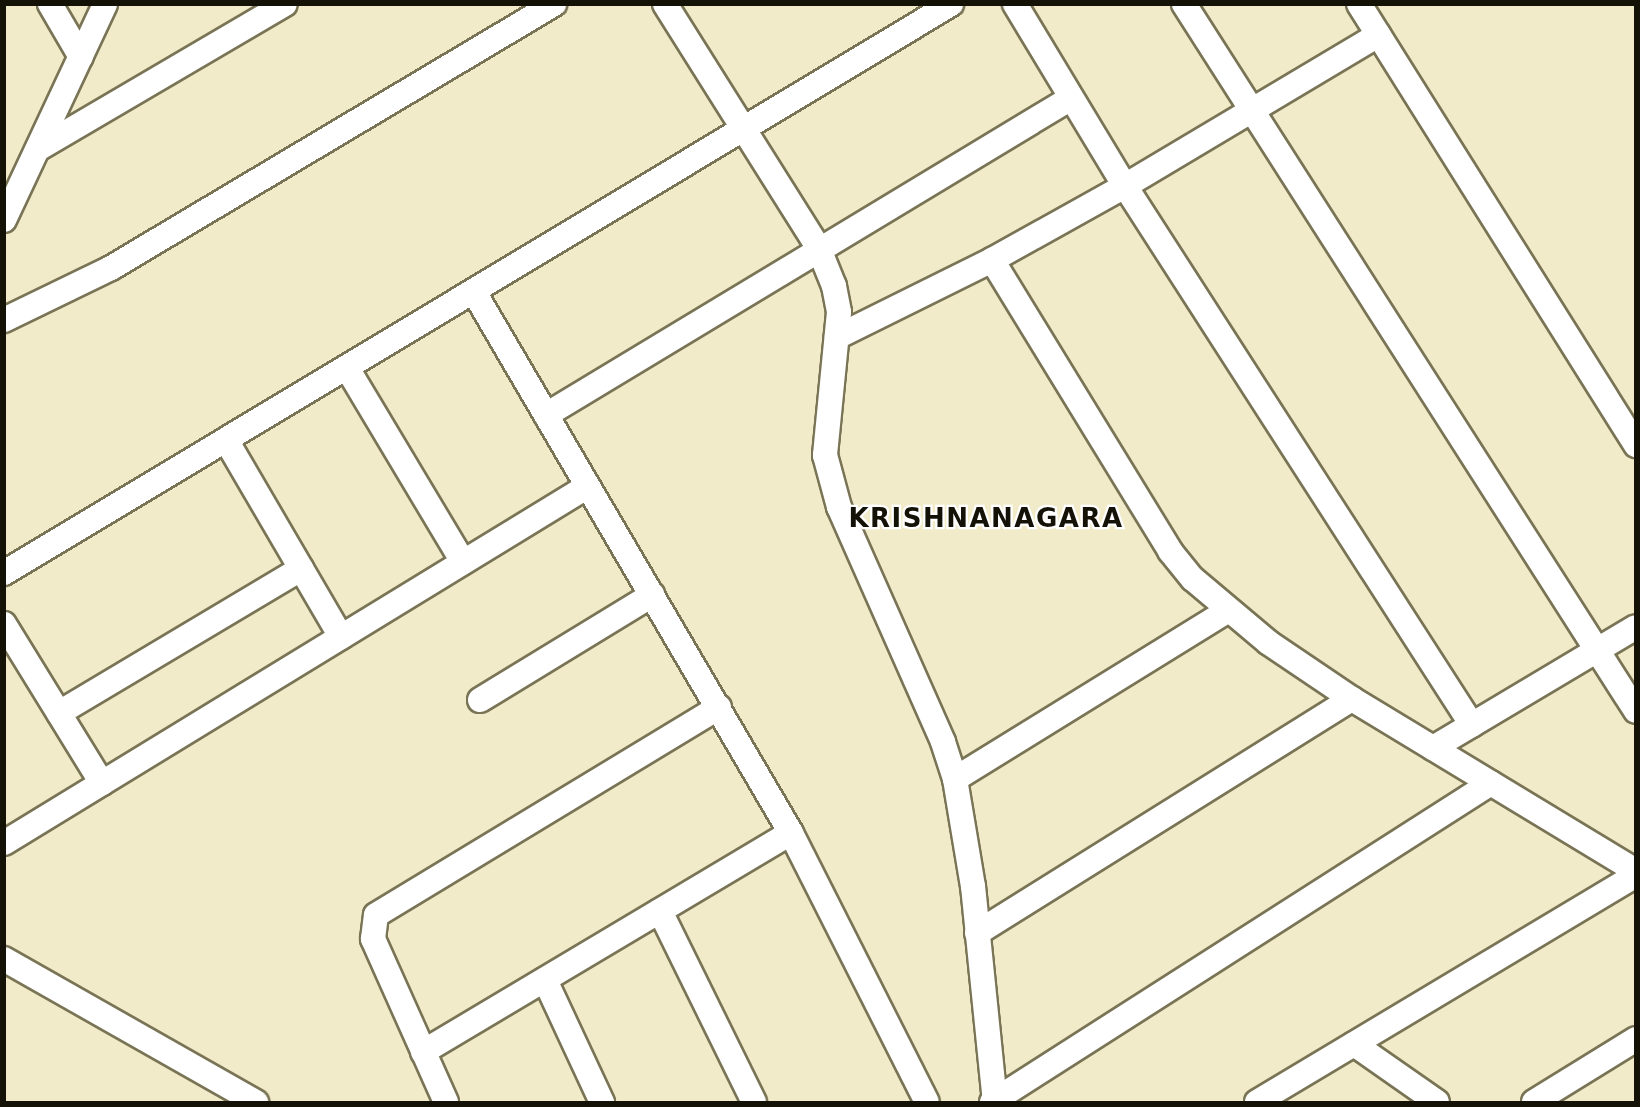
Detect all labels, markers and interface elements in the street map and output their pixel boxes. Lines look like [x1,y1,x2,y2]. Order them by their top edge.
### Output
district label: KRISHNANAGARA [848,503,1124,535]

